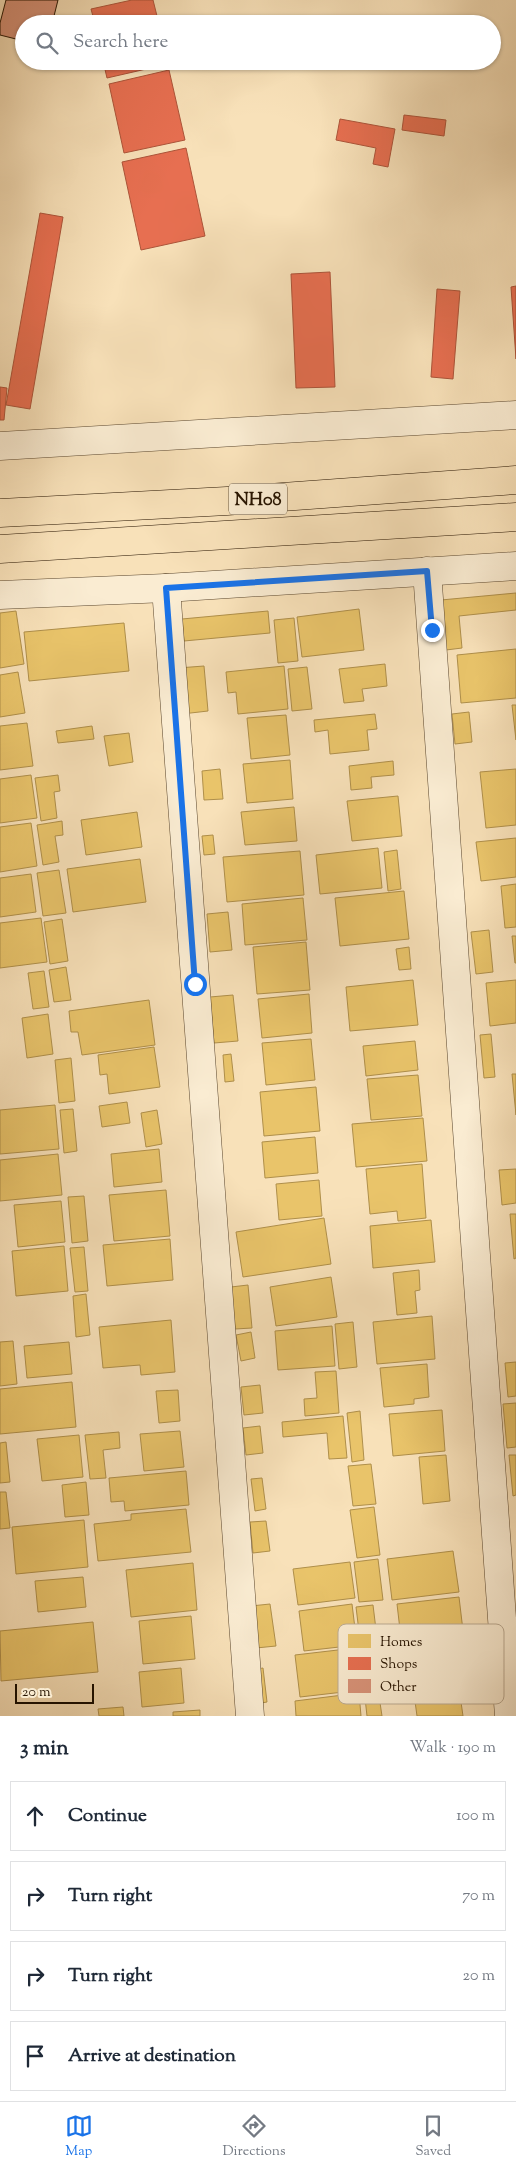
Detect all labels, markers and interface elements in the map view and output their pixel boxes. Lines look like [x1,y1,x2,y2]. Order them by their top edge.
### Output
search box [15,15,501,70]
icon: search [33,29,61,57]
text: Search here [73,29,168,56]
road number: NH08 [229,484,287,514]
route end [421,619,444,642]
route start [184,973,207,996]
legend [338,1624,504,1704]
text: Homes [380,1633,422,1653]
text: Shops [380,1655,417,1675]
text: Other [380,1678,417,1698]
scale bar [15,1681,94,1704]
text: 20 m [22,1683,51,1703]
text: 3 min [20,1734,69,1764]
text: Walk · 190 m [409,1737,496,1760]
icon: ahead [21,1802,49,1830]
text: Continue [68,1803,147,1830]
text: 100 m [456,1805,495,1828]
icon: right [21,1882,49,1910]
text: Turn right [68,1883,152,1910]
text: 70 m [462,1885,495,1908]
icon: right [21,1962,49,1990]
text: Turn right [68,1963,152,1990]
text: 20 m [462,1965,495,1988]
icon: arrive [21,2042,49,2070]
text: Arrive at destination [68,2043,236,2070]
tab: Map [65,2112,93,2162]
tab: Directions [222,2112,286,2162]
tab: Saved [415,2112,451,2162]

